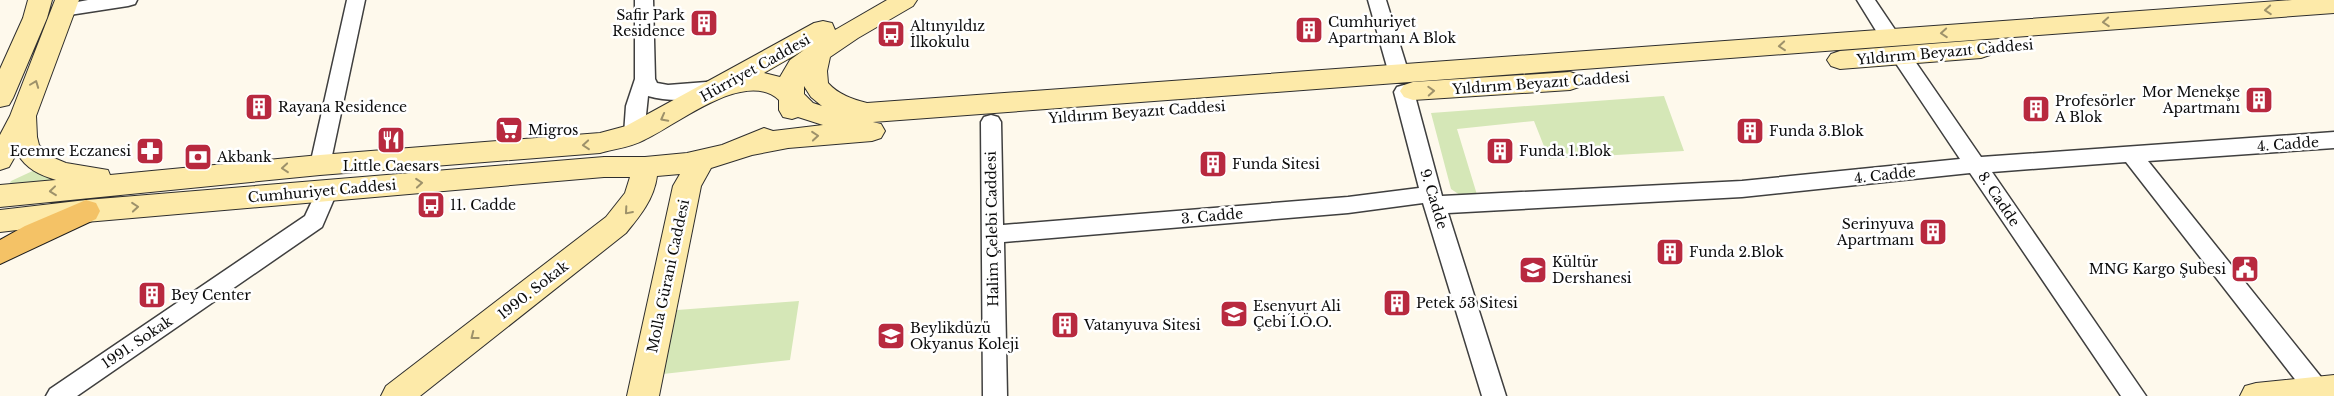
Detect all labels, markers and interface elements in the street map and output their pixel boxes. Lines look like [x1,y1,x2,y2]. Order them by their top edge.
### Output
one-way arrow [2264,4,2272,15]
place label: Safir Park Residence [612,6,685,40]
building icon: Safir Park Residence [689,8,719,38]
place label: Cumhuriyet Apartmanı A Blok [1327,13,1456,47]
building icon: Cumhuriyet Apartmanı A Blok [1294,15,1324,45]
one-way arrow [2102,16,2110,27]
place label: Altınyıldız İlkokulu [909,17,985,51]
bus stop icon: Altınyıldız İlkokulu [876,19,906,49]
one-way arrow [1939,28,1947,39]
street label: Hürriyet Caddesi [697,30,813,106]
street label: Yıldırım Beyazıt Caddesi [1855,35,2034,69]
one-way arrow [1777,40,1785,51]
street label: Yıldırım Beyazıt Caddesi [1451,68,1630,98]
one-way arrow [29,81,39,89]
place label: Mor Menekşe Apartmanı [2142,83,2240,117]
one-way arrow [1427,85,1435,96]
building icon: Mor Menekşe Apartmanı [2244,85,2274,115]
building icon: Rayana Residence [244,92,274,122]
place label: Profesörler A Blok [2054,92,2136,126]
building icon: Profesörler A Blok [2021,94,2051,124]
street label: Yıldırım Beyazıt Caddesi [1047,97,1226,127]
place label: Rayana Residence [278,98,407,116]
one-way arrow [660,111,669,121]
supermarket icon: Migros [494,115,524,145]
building icon: Funda 3.Blok [1735,116,1765,146]
place label: Migros [528,121,578,139]
place label: Funda 3.Blok [1769,122,1864,140]
restaurant icon: Little Caesars [376,125,406,155]
one-way arrow [811,131,819,142]
street label: 4. Cadde [2257,133,2319,155]
pharmacy icon: Ecemre Eczanesi [135,136,165,166]
building icon: Funda 1.Blok [1485,136,1515,166]
one-way arrow [582,139,590,150]
place label: Ecemre Eczanesi [10,142,131,160]
bank icon: Akbank [183,142,213,172]
place label: Funda 1.Blok [1519,142,1612,160]
place label: Akbank [216,148,272,166]
building icon: Funda Sitesi [1198,149,1228,179]
street label: Halim Çelebi Caddesi [982,151,1002,307]
place label: Funda Sitesi [1232,155,1320,173]
place label: Little Caesars [343,157,439,175]
one-way arrow [281,163,289,174]
street label: 4. Cadde [1853,163,1917,187]
street label: 9. Cadde [1416,167,1452,231]
street label: 8. Cadde [1974,168,2024,230]
street label: Cumhuriyet Caddesi [247,176,397,206]
one-way arrow [415,178,423,189]
one-way arrow [49,185,57,196]
bus stop icon: 11. Cadde [416,190,446,220]
place label: 11. Cadde [450,196,516,214]
street label: Molla Gürani Caddesi [643,198,693,354]
one-way arrow [131,202,139,213]
street label: 3. Cadde [1180,204,1244,228]
one-way arrow [624,206,633,215]
place label: Serinyuva Apartmanı [1836,215,1914,249]
building icon: Serinyuva Apartmanı [1918,217,1948,247]
building icon: Funda 2.Blok [1655,237,1685,267]
place label: Funda 2.Blok [1689,243,1784,261]
place label: Kültür Dershanesi [1552,253,1632,287]
public building icon: MNG Kargo Şubesi [2230,254,2260,284]
school or university icon: Kültür Dershanesi [1518,255,1548,285]
street label: 1990. Sokak [494,257,572,323]
place label: MNG Kargo Şubesi [2089,260,2226,278]
building icon: Bey Center [137,280,167,310]
place label: Bey Center [171,286,251,304]
building icon: Petek 53 Sitesi [1382,288,1412,318]
place label: Petek 53 Sitesi [1416,294,1518,312]
place label: Esenyurt Ali Çebi İ.Ö.O. [1253,297,1341,331]
school or university icon: Esenyurt Ali Çebi İ.Ö.O. [1219,299,1249,329]
building icon: Vatanyuva Sitesi [1050,310,1080,340]
street label: 1991. Sokak [98,312,176,372]
place label: Vatanyuva Sitesi [1083,316,1201,334]
place label: Beylikdüzü Okyanus Koleji [910,319,1019,353]
school or university icon: Beylikdüzü Okyanus Koleji [876,321,906,351]
one-way arrow [471,330,480,338]

